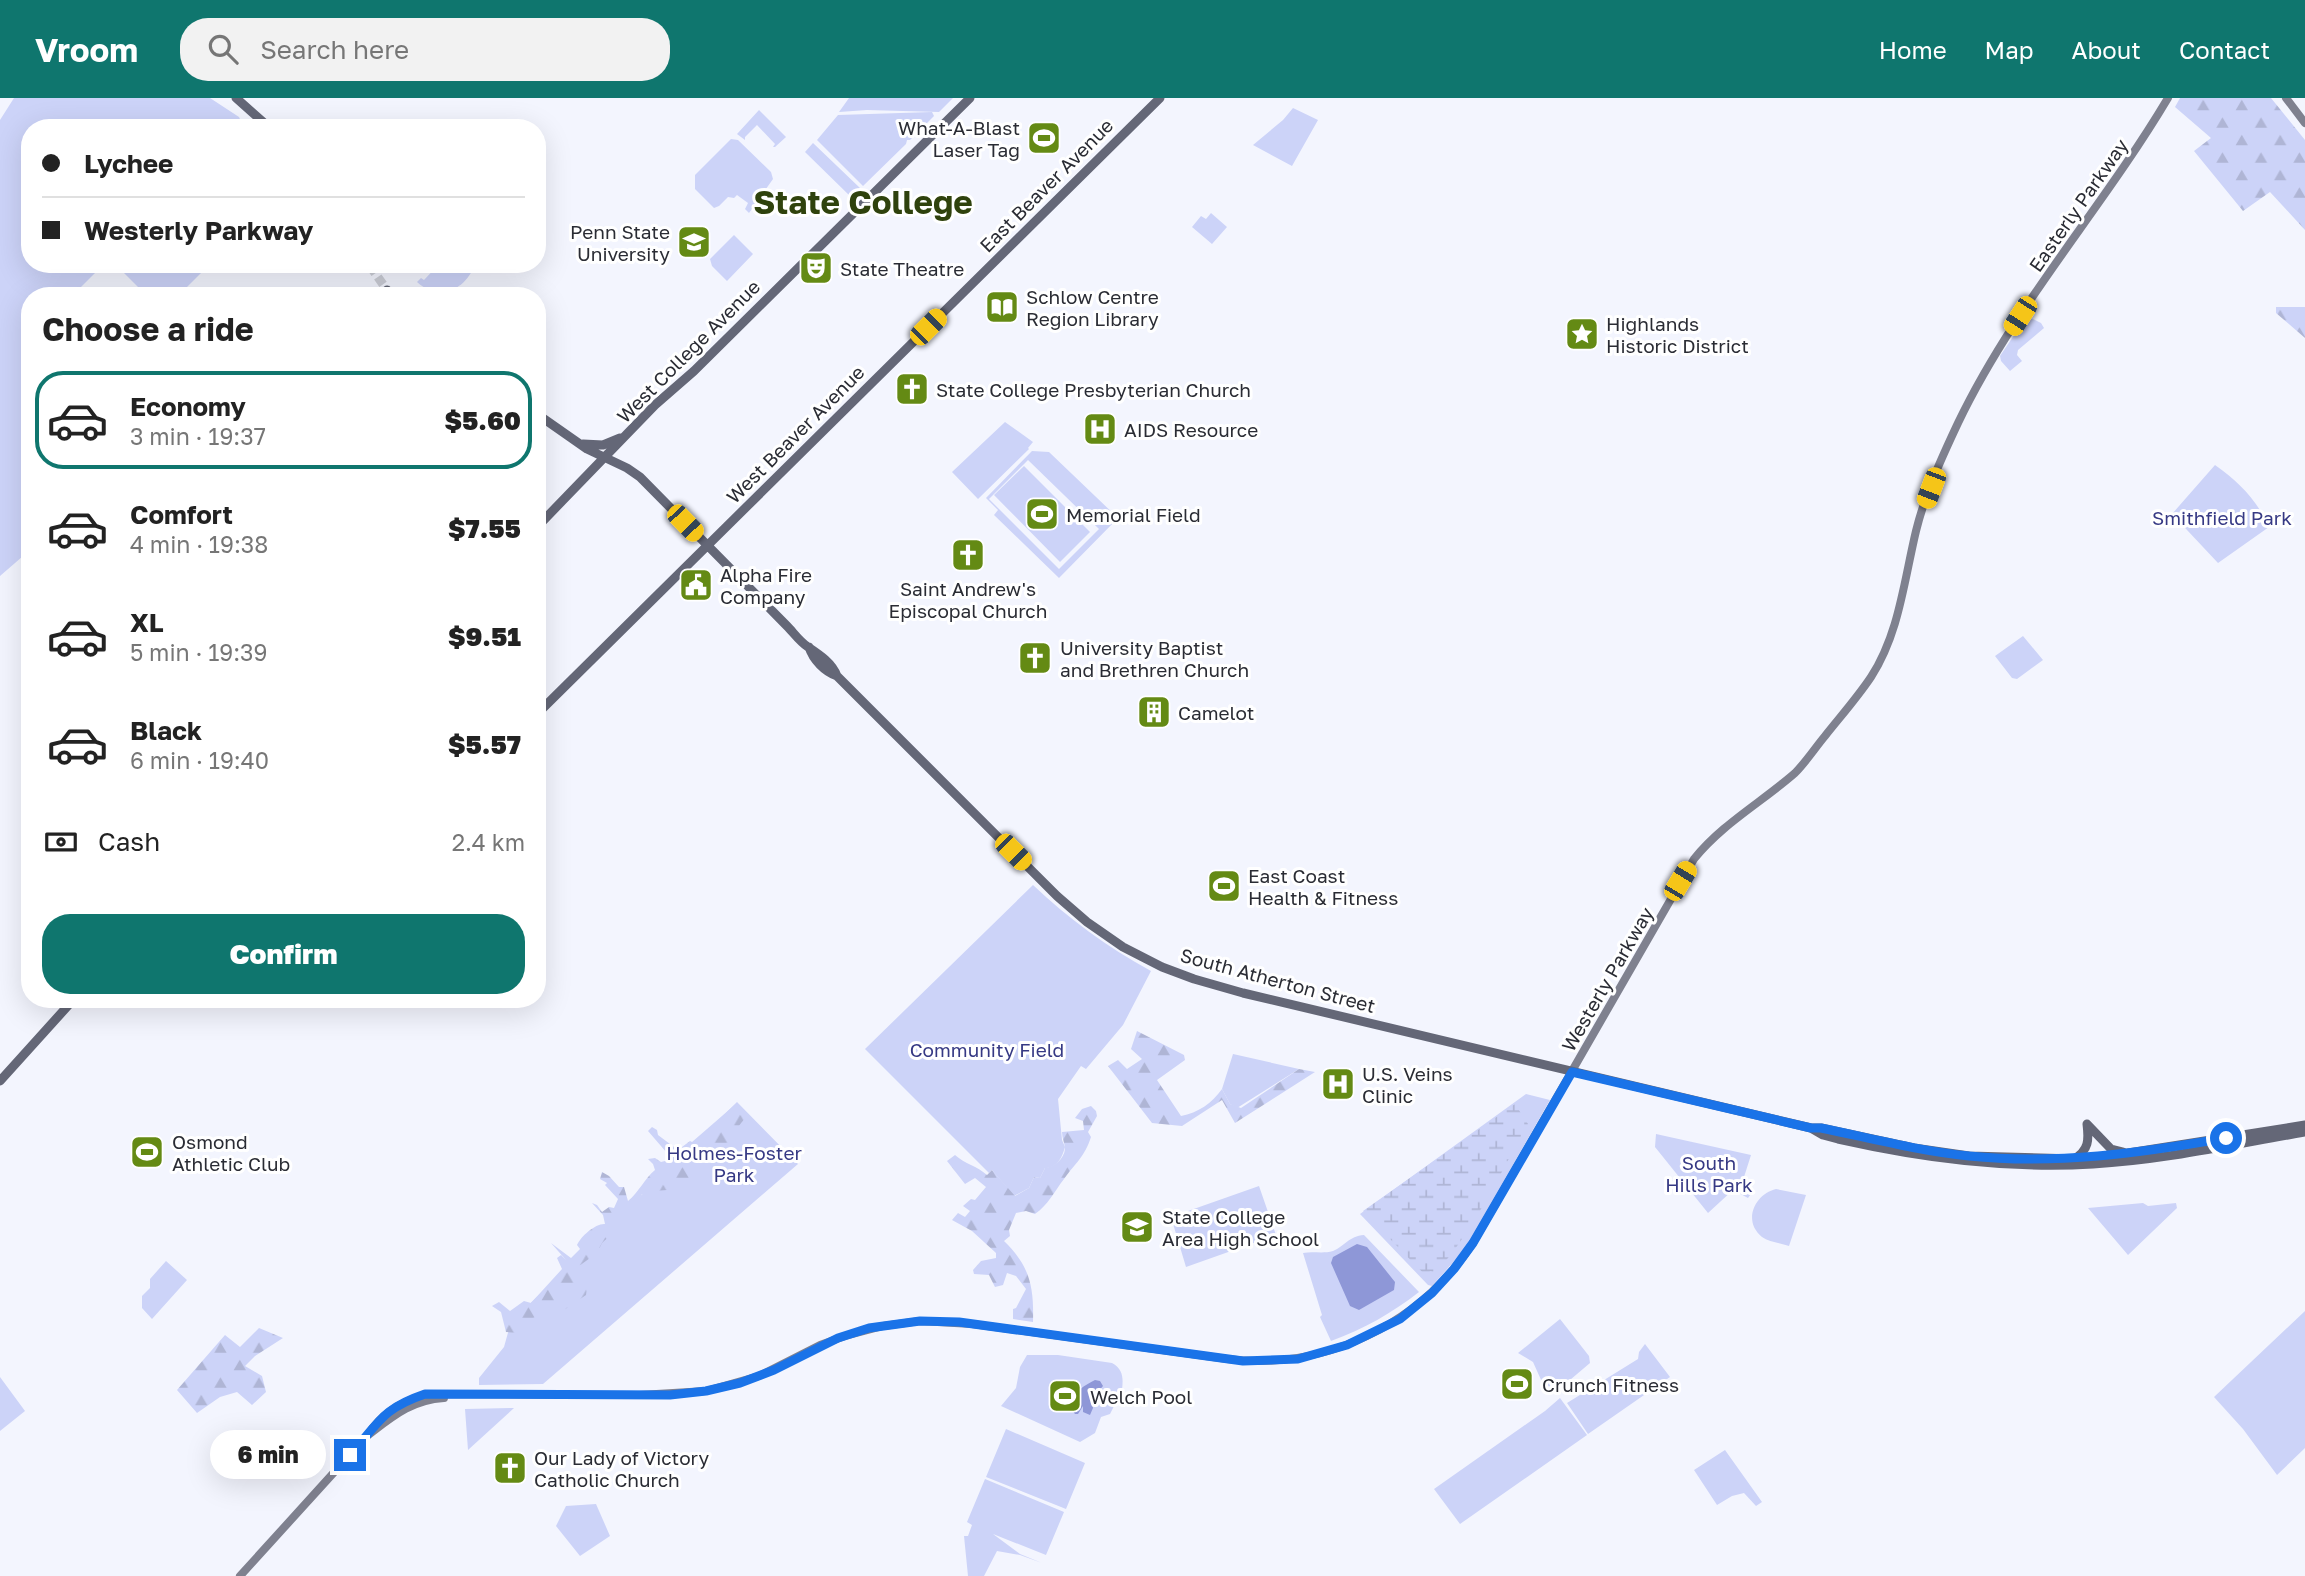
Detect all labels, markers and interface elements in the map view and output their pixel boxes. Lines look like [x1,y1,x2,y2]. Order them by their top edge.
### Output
search box [180,18,670,81]
text: Vroom [35,30,138,69]
icon: search [204,30,242,68]
text: Search here [260,34,409,65]
text: Home [1879,35,1947,64]
text: Map [1985,35,2034,64]
text: About [2072,35,2141,64]
text: Contact [2179,35,2270,64]
street label: East Beaver Avenue [975,114,1117,256]
place label: What-A-Blast Laser Tag [898,116,1020,161]
sports icon: What-A-Blast Laser Tag [1025,119,1063,157]
street label: Easterly Parkway [2024,134,2133,276]
text: Lychee [84,148,173,179]
district label: State College [753,182,973,221]
text: Westerly Parkway [84,215,313,246]
place label: Penn State University [570,220,670,265]
school or university icon: Penn State University [675,223,713,261]
theatre icon: State Theatre [797,249,835,287]
place label: State Theatre [840,257,964,280]
street label: West College Avenue [612,275,764,427]
place label: Schlow Centre Region Library [1026,285,1159,330]
library icon: Schlow Centre Region Library [983,288,1021,326]
car [2000,293,2041,339]
car [906,305,951,349]
text: Choose a ride [42,310,254,348]
place label: Highlands Historic District [1606,312,1749,357]
place icon: Highlands Historic District [1563,315,1601,353]
street label: West Beaver Avenue [721,360,869,508]
church icon: State College Presbyterian Church [893,370,931,408]
place label: State College Presbyterian Church [936,378,1251,401]
icon: car [46,389,109,452]
text: Economy [130,391,246,422]
text: $5.60 [445,405,521,436]
hospital icon: AIDS Resource [1081,410,1119,448]
place label: AIDS Resource [1124,418,1258,441]
text: 3 min · 19:37 [130,422,266,450]
car [1914,465,1949,511]
sports icon: Memorial Field [1023,495,1061,533]
icon: car [46,497,109,560]
text: Comfort [130,499,233,530]
car [663,501,708,545]
place label: Memorial Field [1066,503,1201,526]
park label: Smithfield Park [2152,506,2292,529]
text: $7.55 [448,513,521,544]
text: 4 min · 19:38 [130,530,268,558]
church icon: Saint Andrew's Episcopal Church [949,536,987,574]
place label: Alpha Fire Company [720,563,812,608]
public building icon: Alpha Fire Company [677,566,715,604]
place label: Saint Andrew's Episcopal Church [889,577,1047,622]
icon: car [46,605,109,668]
text: XL [130,607,164,638]
text: $9.51 [448,621,521,652]
place label: University Baptist and Brethren Church [1060,636,1249,681]
text: 5 min · 19:39 [130,638,268,666]
church icon: University Baptist and Brethren Church [1016,639,1054,677]
building icon: Camelot [1135,693,1173,731]
place label: Camelot [1178,701,1254,724]
icon: car [46,713,109,776]
text: Black [130,715,202,746]
text: $5.57 [448,729,521,760]
text: 6 min · 19:40 [130,746,269,774]
icon: cash [42,823,80,861]
text: Cash [98,826,160,857]
text: 2.4 km [452,828,525,856]
car [991,830,1036,874]
car [1661,858,1700,904]
place label: East Coast Health & Fitness [1248,864,1398,909]
sports icon: East Coast Health & Fitness [1205,867,1243,905]
street label: Westerly Parkway [1556,902,1658,1055]
button: Confirm [42,914,525,994]
street label: South Atherton Street [1178,943,1378,1017]
park label: Community Field [910,1038,1064,1061]
place label: U.S. Veins Clinic [1362,1062,1453,1107]
hospital icon: U.S. Veins Clinic [1319,1065,1357,1103]
route start [2210,1122,2242,1154]
place label: Osmond Athletic Club [172,1130,290,1175]
sports icon: Osmond Athletic Club [128,1133,166,1171]
park label: Holmes-Foster Park [666,1141,802,1186]
park label: South Hills Park [1665,1151,1753,1196]
place label: State College Area High School [1162,1205,1319,1250]
school or university icon: State College Area High School [1118,1208,1156,1246]
sports icon: Crunch Fitness [1498,1365,1536,1403]
place label: Crunch Fitness [1542,1373,1679,1396]
sports icon: Welch Pool [1046,1377,1084,1415]
place label: Welch Pool [1090,1385,1192,1408]
callout: 6 min [210,1430,326,1480]
route end [334,1439,366,1471]
text: 6 min [237,1440,299,1468]
place label: Our Lady of Victory Catholic Church [534,1446,710,1491]
church icon: Our Lady of Victory Catholic Church [491,1449,529,1487]

